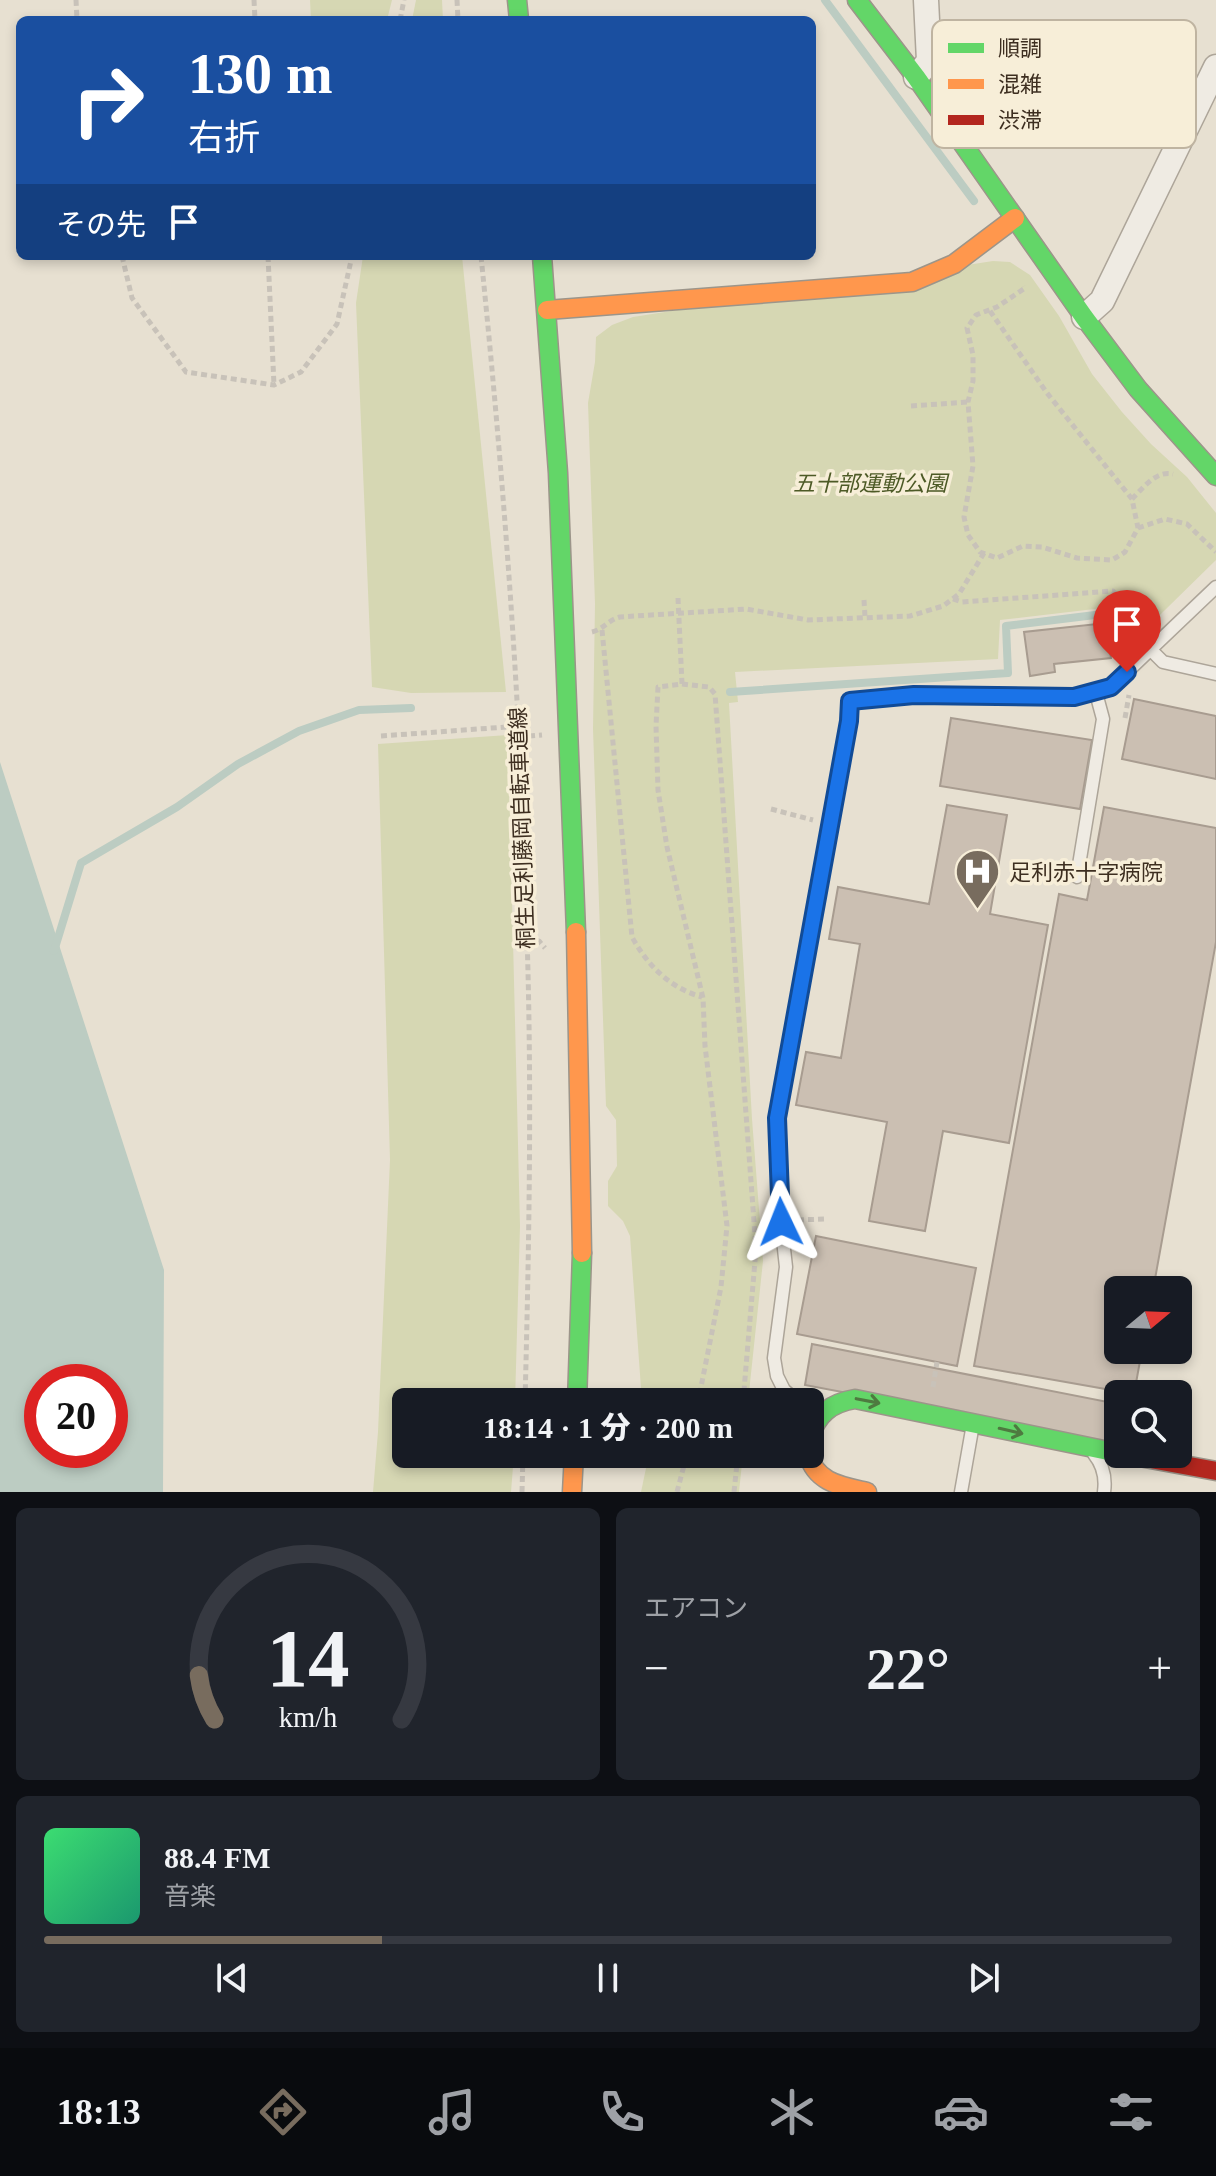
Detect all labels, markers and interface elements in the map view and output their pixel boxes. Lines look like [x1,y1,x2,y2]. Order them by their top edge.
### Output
legend [932,20,1196,148]
text: 順調 [998,36,1042,61]
text: 130 m [188,43,333,105]
icon: right [56,48,160,152]
text: 混雑 [998,72,1042,97]
text: 渋滞 [998,108,1042,133]
text: 右折 [188,118,260,158]
icon: arrive [162,200,206,244]
text: その先 [56,208,146,241]
park label: 五十部運動公園 [793,471,950,496]
pin [1093,590,1161,672]
icon: arrive [1105,602,1149,646]
street label: 桐生足利藤岡自転車道線 [505,707,539,949]
hospital icon: 足利赤十字病院 [954,848,1002,911]
place label: 足利赤十字病院 [1009,860,1163,885]
position arrow [739,1180,823,1264]
north arrow [1104,1276,1192,1364]
map controls [1104,1276,1192,1468]
speed limit sign: 20 [24,1364,128,1468]
button: search [1104,1380,1192,1468]
one-way arrow [855,1395,880,1410]
text: 18:14 · 1 分 · 200 m [483,1411,733,1444]
one-way arrow [997,1424,1023,1439]
text: エアコン [644,1594,748,1623]
text: 14 [266,1612,350,1704]
text: 22° [866,1636,950,1702]
text: − [644,1644,669,1693]
text: + [1147,1644,1172,1693]
text: km/h [279,1702,337,1733]
text: 88.4 FM [164,1841,271,1874]
text: 音楽 [164,1882,216,1911]
icon: previous [210,1956,254,2000]
icon: pause [586,1956,630,2000]
icon: next [962,1956,1006,2000]
icon: directions [255,2084,311,2140]
icon: music [424,2084,480,2140]
icon: phone [594,2084,650,2140]
icon: climate [764,2084,820,2140]
icon: car [933,2084,989,2140]
icon: filters [1103,2084,1159,2140]
text: 18:13 [57,2092,141,2132]

